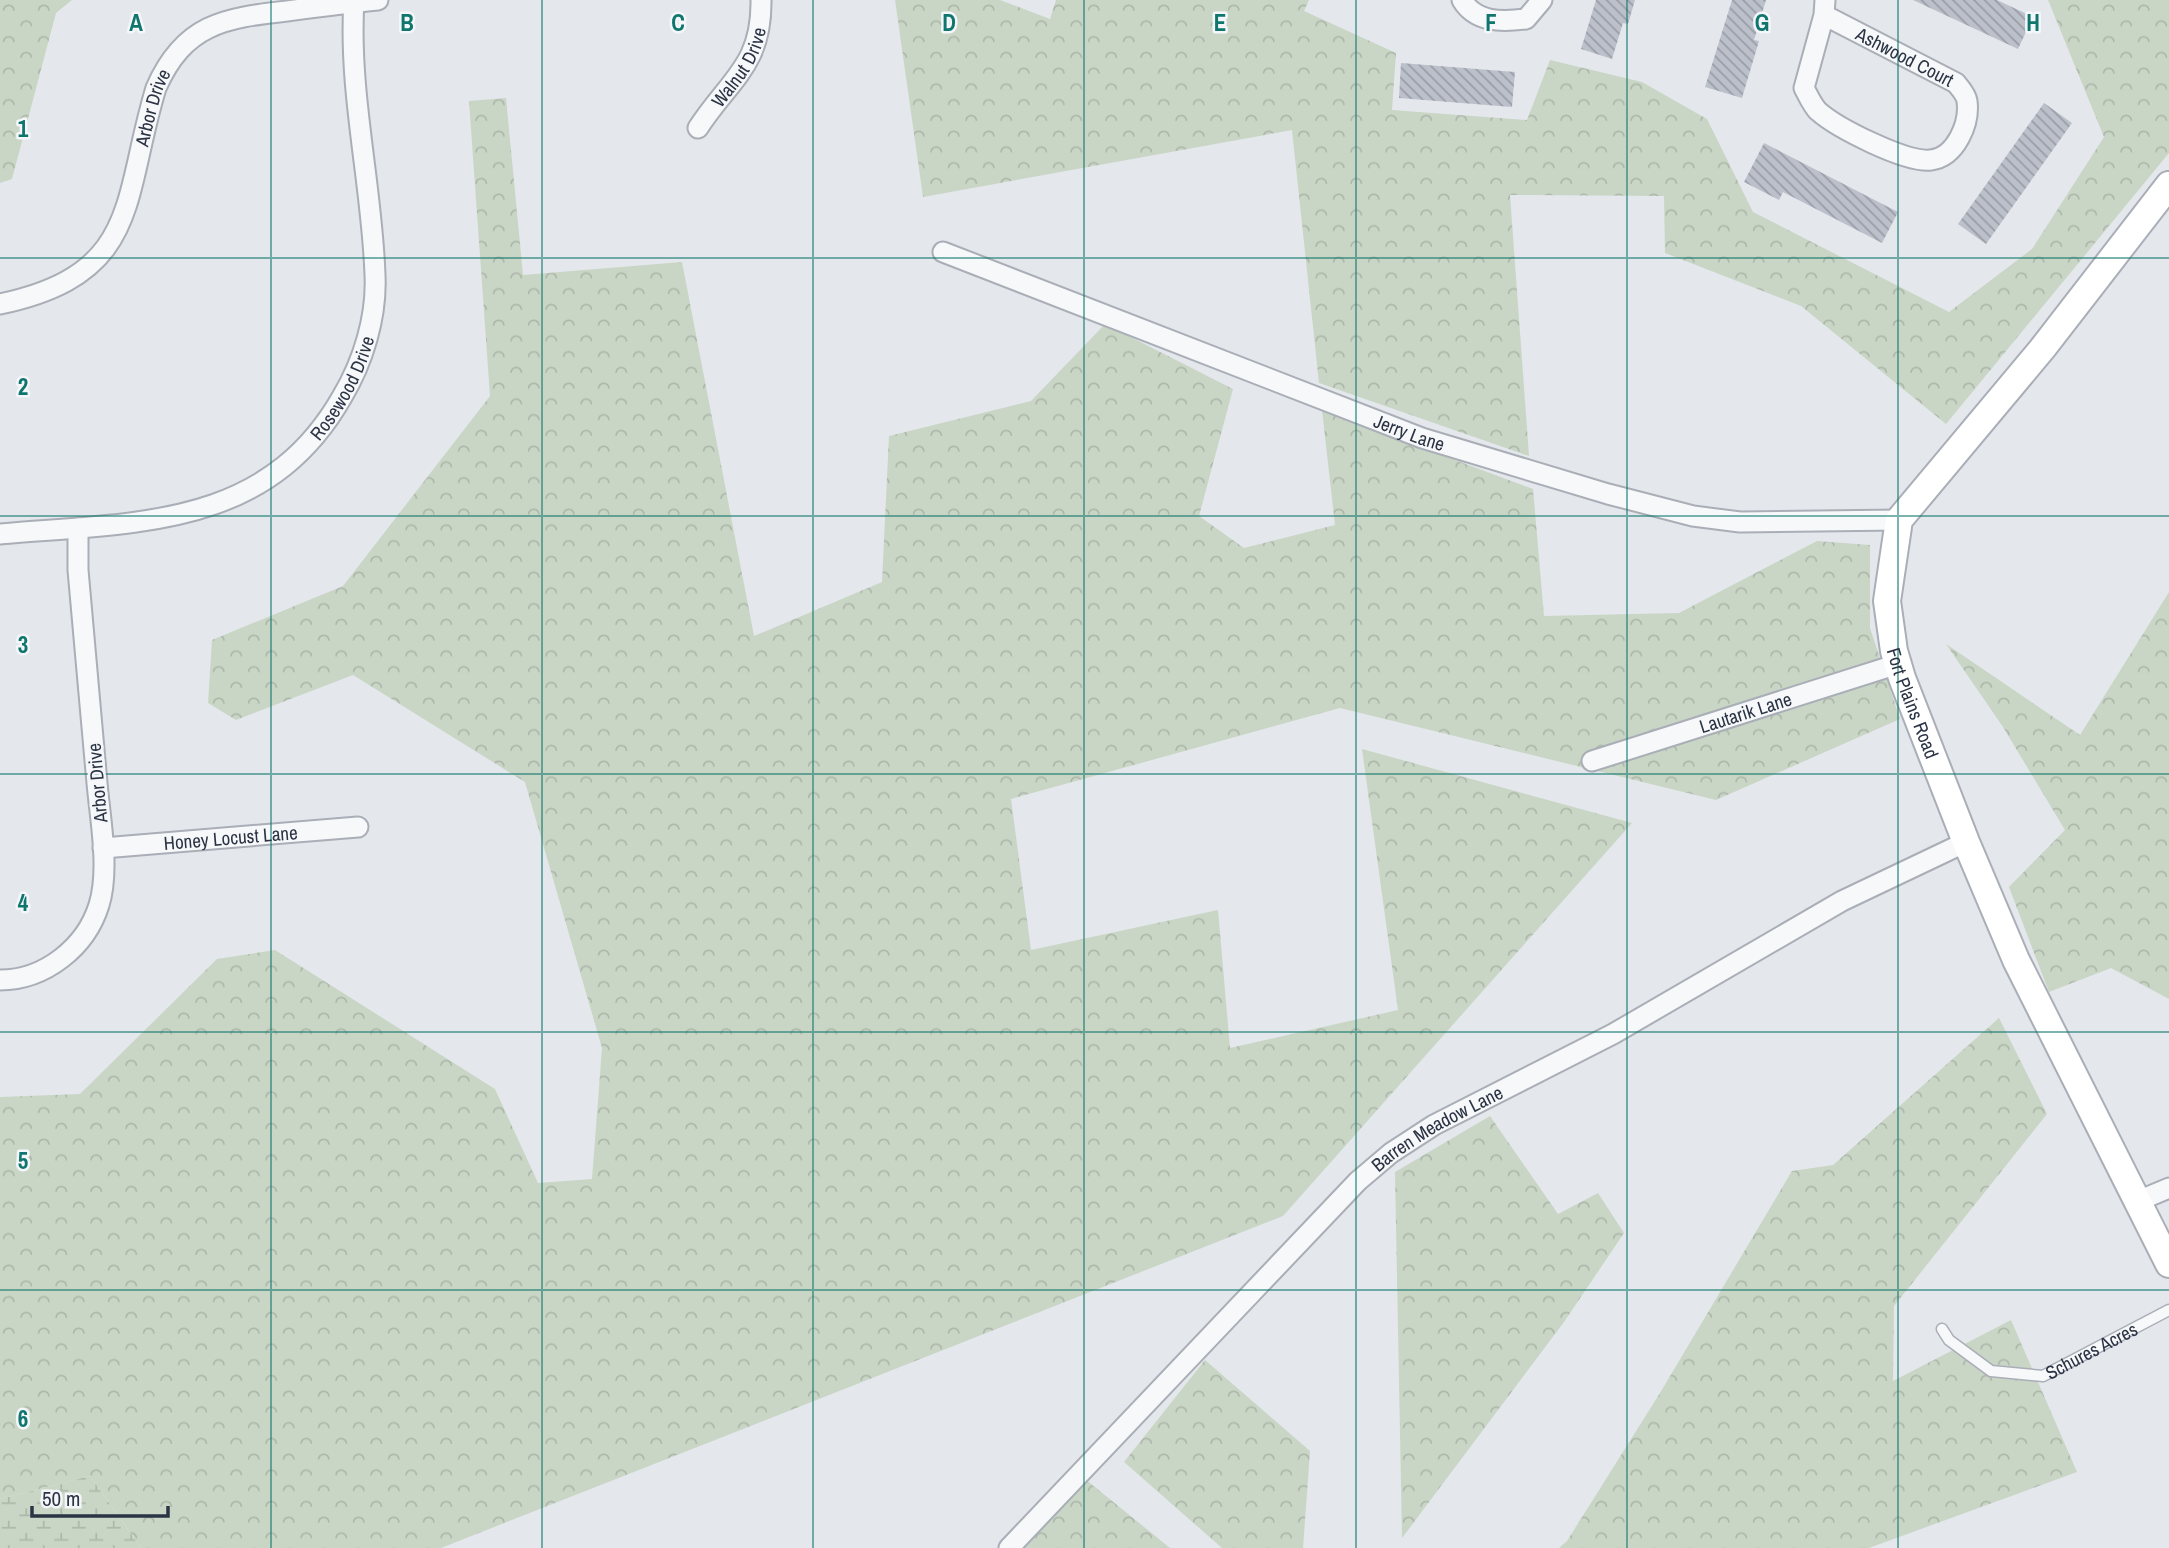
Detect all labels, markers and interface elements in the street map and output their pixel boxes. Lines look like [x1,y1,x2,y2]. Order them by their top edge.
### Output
text: A [129,7,143,38]
text: B [400,7,414,38]
text: C [671,7,685,38]
text: D [942,7,956,38]
text: E [1214,7,1226,38]
text: F [1485,7,1497,38]
text: G [1755,7,1769,38]
text: H [2026,7,2040,38]
street label: Ashwood Court [1851,20,1959,93]
street label: Walnut Drive [705,25,772,112]
street label: Arbor Drive [128,64,176,150]
text: 1 [18,113,29,144]
street label: Rosewood Drive [304,333,380,446]
text: 2 [18,371,28,402]
street label: Jerry Lane [1370,408,1448,457]
text: 3 [18,629,28,660]
street label: Fort Plains Road [1881,645,1945,762]
street label: Lautarik Lane [1696,686,1795,739]
street label: Arbor Drive [81,742,114,825]
street label: Honey Locust Lane [163,819,299,856]
text: 4 [18,887,29,918]
street label: Barren Meadow Lane [1366,1079,1507,1177]
text: 5 [18,1145,28,1176]
street label: Schures Acres [2041,1316,2142,1386]
text: 6 [18,1403,28,1434]
scale bar [32,1474,168,1518]
text: 50 m [42,1484,80,1513]

